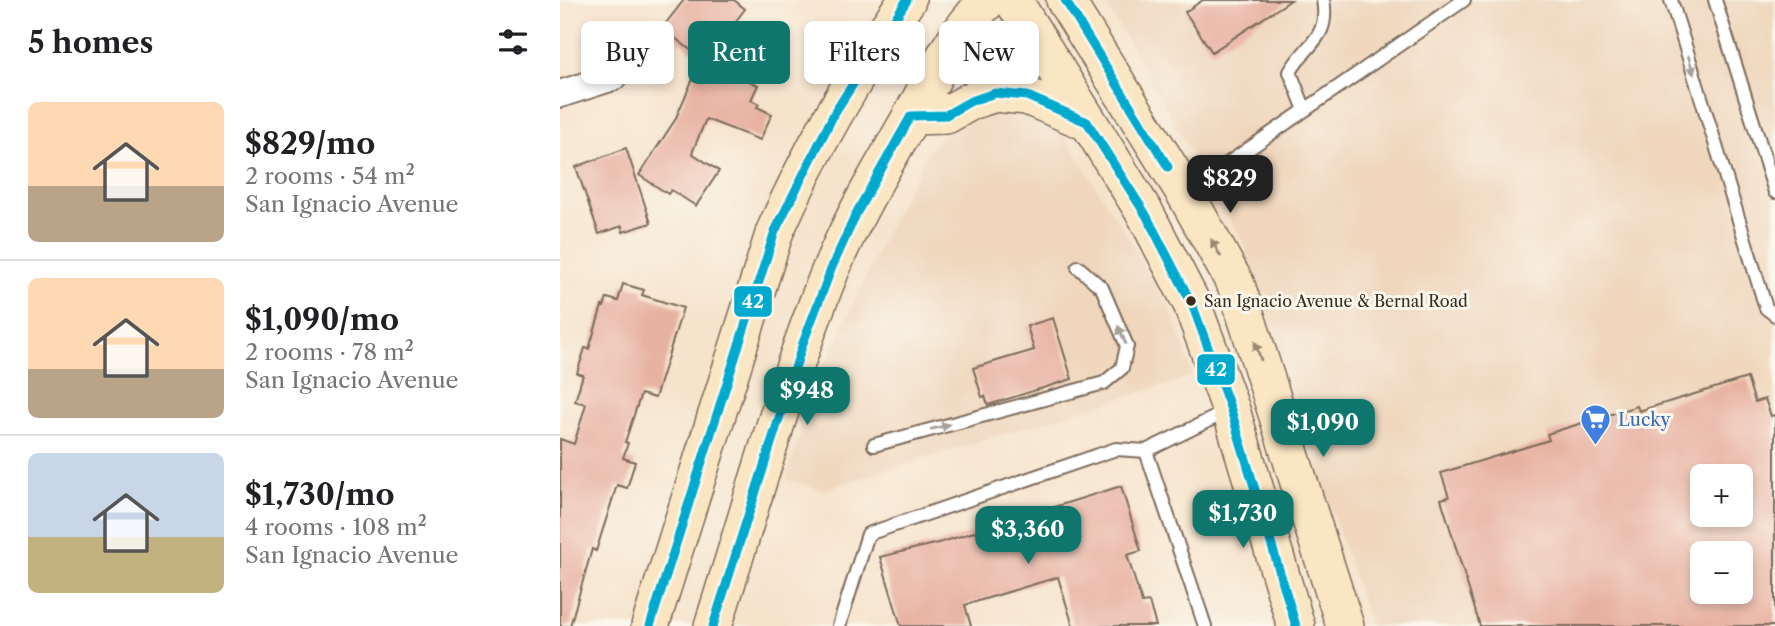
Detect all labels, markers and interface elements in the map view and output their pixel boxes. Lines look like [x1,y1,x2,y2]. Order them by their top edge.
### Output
chip: Buy [581,21,674,84]
chip: Rent [688,21,790,84]
chip: Filters [804,21,925,84]
chip: New [939,21,1039,84]
icon: filters [494,23,532,61]
text: 5 homes [28,24,153,61]
one-way arrow [1687,55,1697,76]
text: $829/mo [245,125,375,162]
icon: home [84,130,168,214]
pin: $829 [1189,156,1271,215]
text: 2 rooms · 54 m² [245,162,415,190]
text: $829 [1203,164,1257,192]
text: San Ignacio Avenue [245,190,458,218]
one-way arrow [1210,239,1222,258]
line badge: 42 [733,285,773,318]
text: 42 [742,290,764,313]
place label: San Ignacio Avenue & Bernal Road [1204,291,1468,311]
marker: San Ignacio Avenue & Bernal Road [1184,294,1198,308]
text: $1,090/mo [245,301,399,338]
icon: home [84,306,168,390]
one-way arrow [1116,325,1127,346]
text: 2 rooms · 78 m² [245,338,414,366]
one-way arrow [1253,340,1263,361]
line badge: 42 [1196,353,1236,386]
text: 42 [1205,358,1227,381]
text: San Ignacio Avenue [245,366,458,394]
pin: $948 [766,368,848,427]
text: $948 [780,376,834,404]
pin: $1,090 [1266,400,1380,459]
supermarket icon: Lucky [1578,403,1612,447]
text: $1,090 [1287,408,1359,436]
place label: Lucky [1618,409,1671,431]
one-way arrow [930,422,951,432]
map controls [1690,464,1753,604]
button: + [1690,464,1753,527]
text: $1,730/mo [245,476,395,513]
icon: home [84,481,168,565]
pin: $1,730 [1186,490,1300,550]
text: $1,730 [1209,499,1277,527]
pin: $3,360 [971,506,1085,566]
text: 4 rooms · 108 m² [245,513,427,541]
text: $3,360 [991,515,1065,543]
text: San Ignacio Avenue [245,541,458,569]
button: − [1690,541,1753,604]

